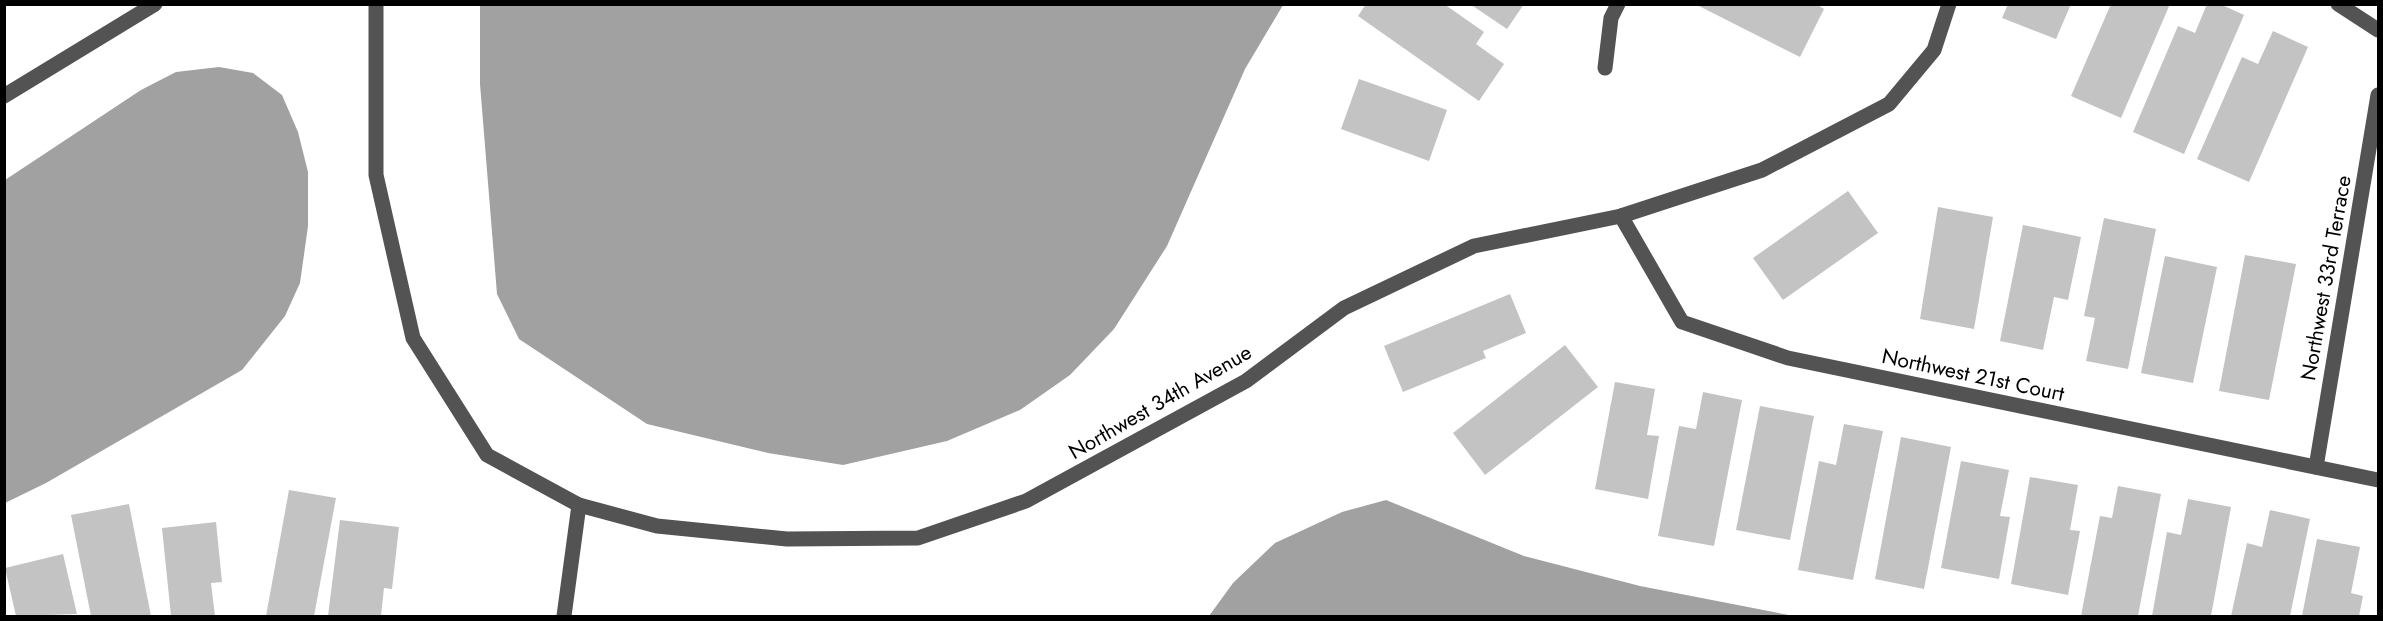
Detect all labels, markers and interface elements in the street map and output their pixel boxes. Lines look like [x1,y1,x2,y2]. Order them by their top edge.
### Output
street label: Northwest 33rd Terrace [2293,173,2359,383]
street label: Northwest 34th Avenue [1063,337,1257,467]
street label: Northwest 21st Court [1879,341,2067,409]

